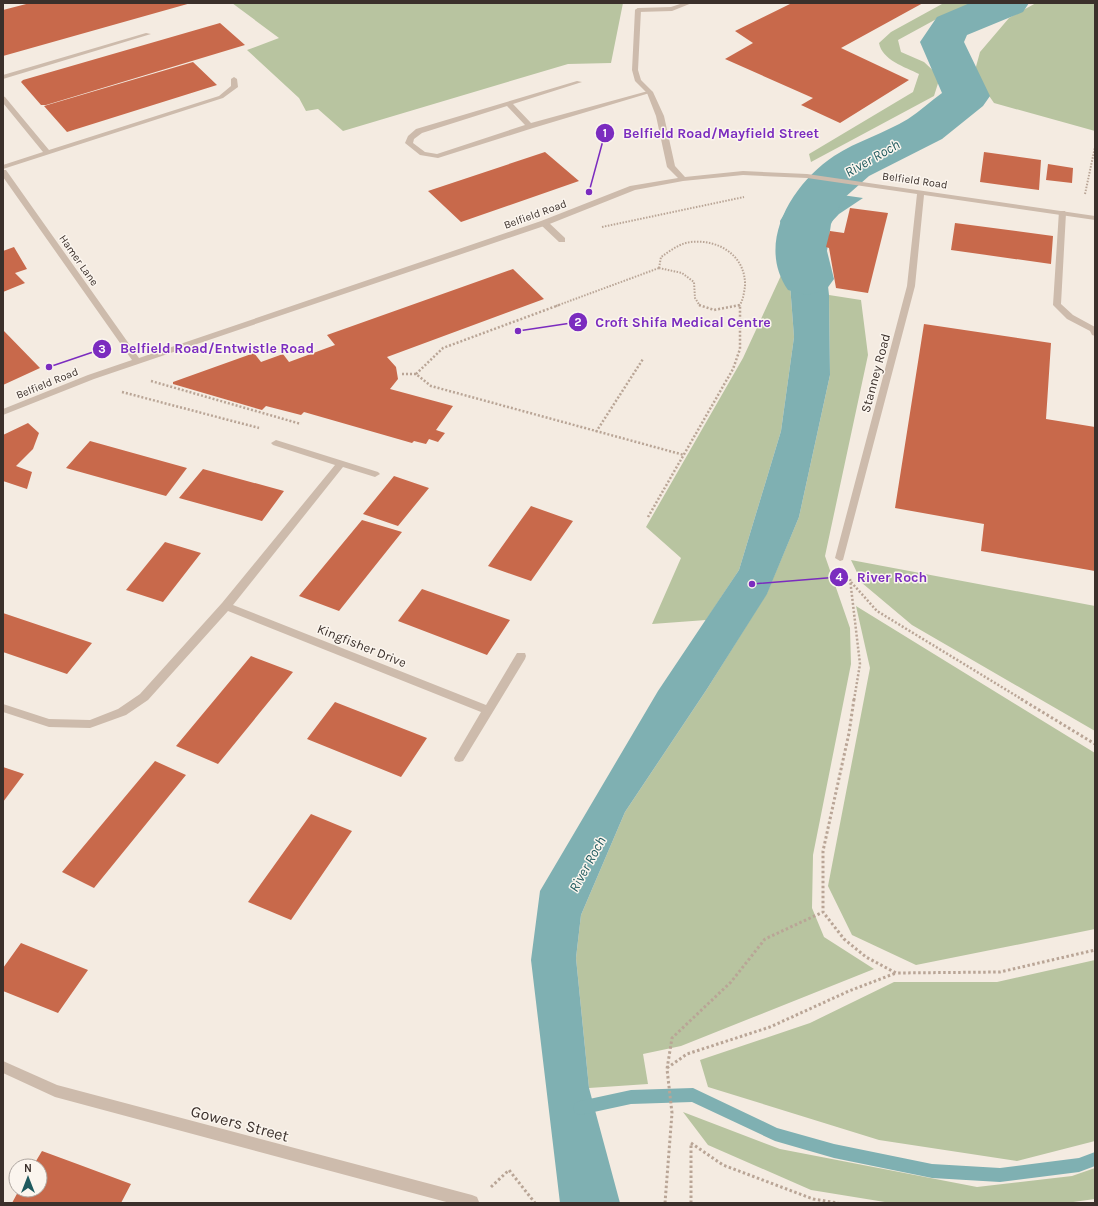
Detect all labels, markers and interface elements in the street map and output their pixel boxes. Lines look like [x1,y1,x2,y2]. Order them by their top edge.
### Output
callout: Belfield Road/Mayfield Street [595,120,827,146]
text: Belfield Road/Mayfield Street [623,125,819,142]
text: 1 [603,126,607,140]
water label: River Roch [842,136,903,181]
street label: Belfield Road [881,169,948,192]
street label: Belfield Road [502,197,568,232]
street label: Hamer Lane [56,232,101,289]
callout: Croft Shifa Medical Centre [568,309,779,335]
text: Croft Shifa Medical Centre [595,314,771,331]
text: 2 [574,315,582,329]
street label: Stanney Road [858,332,893,414]
callout: Belfield Road/Entwistle Road [92,336,323,362]
text: Belfield Road/Entwistle Road [120,340,314,357]
text: 3 [98,342,106,356]
street label: Belfield Road [14,365,80,402]
callout: River Roch [829,564,935,590]
text: River Roch [857,569,927,586]
text: 4 [835,570,843,584]
street label: Kingfisher Drive [315,621,409,670]
water label: River Roch [565,834,610,895]
street label: Gowers Street [189,1101,291,1146]
north arrow [8,1158,48,1198]
text: N [24,1162,32,1175]

